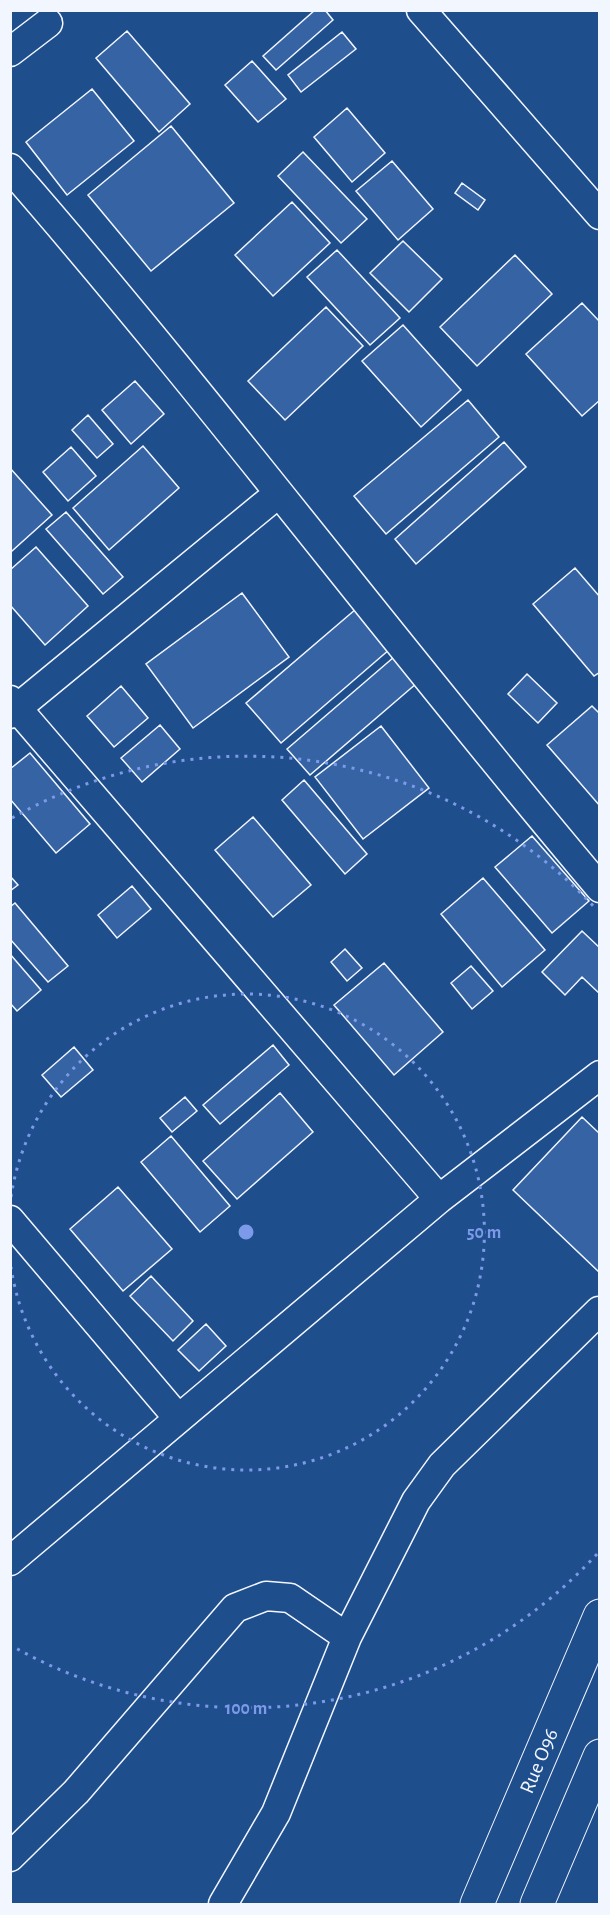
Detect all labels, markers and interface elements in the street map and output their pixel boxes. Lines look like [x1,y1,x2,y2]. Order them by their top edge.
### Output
centre of rings [236,1222,256,1242]
text: 50 m [467,1224,501,1242]
text: 100 m [225,1700,267,1718]
street label: Rue O96 [516,1726,562,1796]

